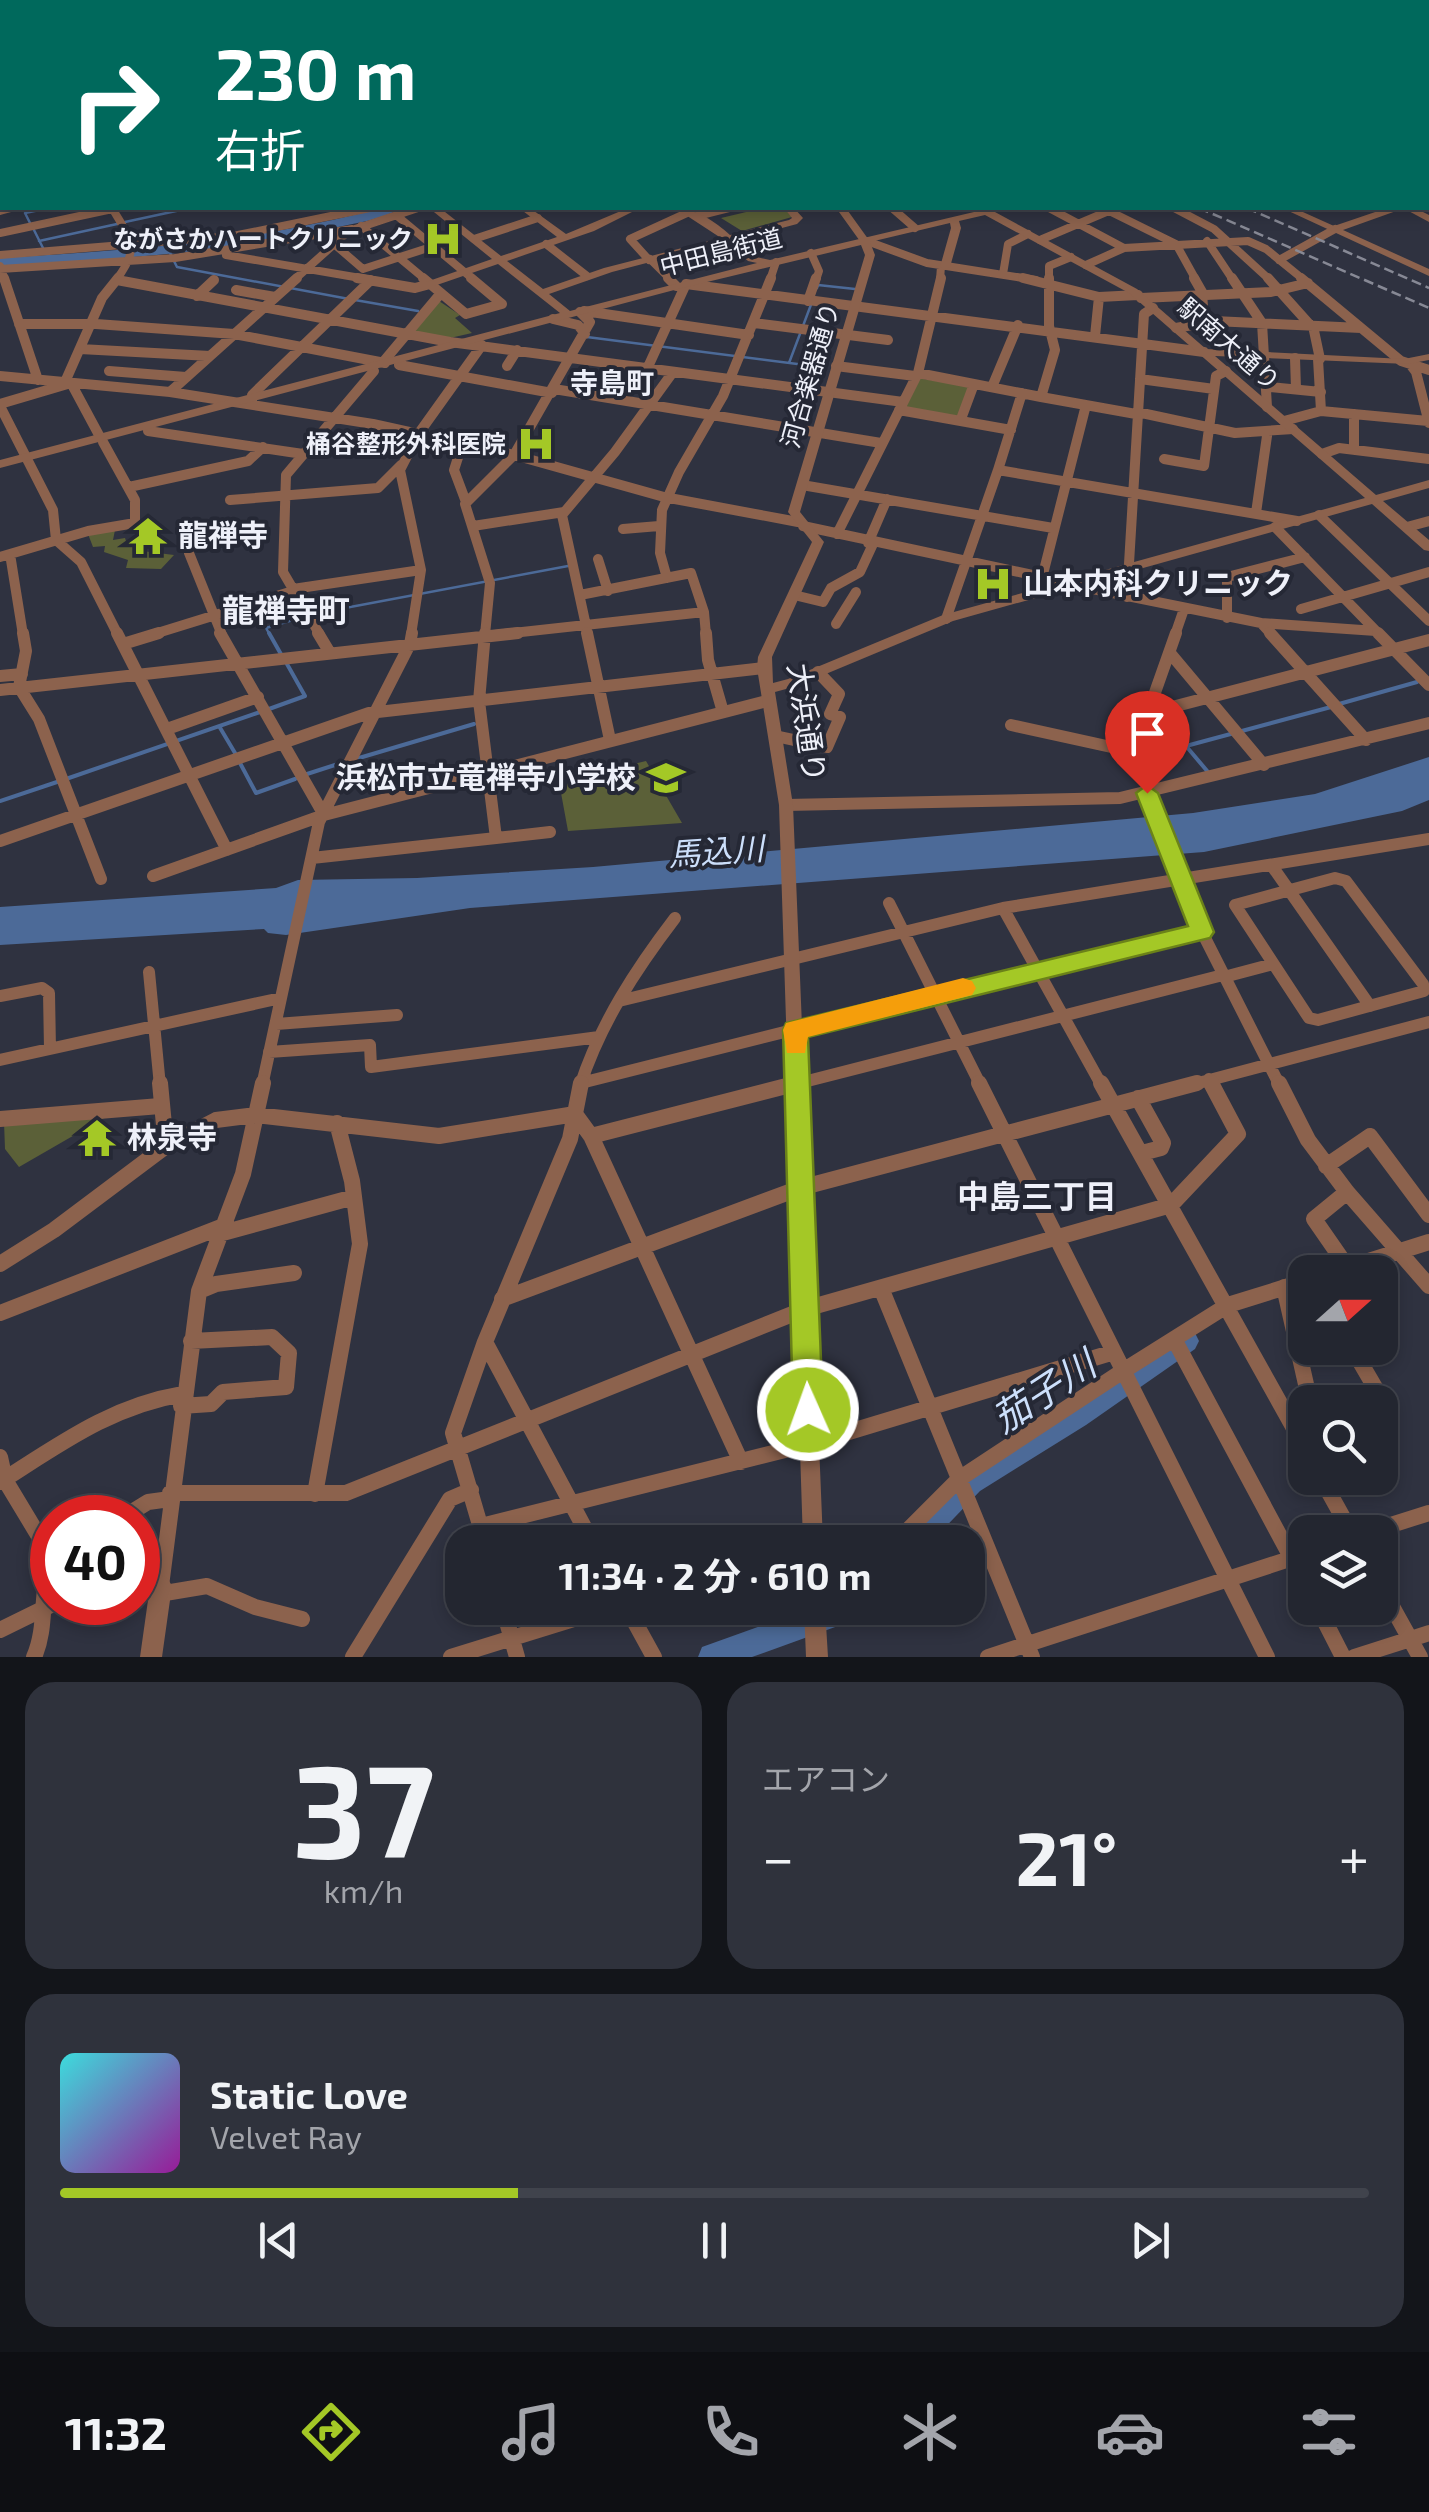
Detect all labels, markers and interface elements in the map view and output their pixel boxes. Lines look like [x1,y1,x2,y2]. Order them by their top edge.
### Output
text: 230 m [215,30,416,114]
icon: right [50,40,180,170]
text: 右折 [215,122,305,176]
hospital icon: ながさかハートクリニック [422,218,464,260]
street label: 中田島街道 [656,221,785,281]
place label: ながさかハートクリニック [113,223,413,253]
street label: 駅南大通り [1173,291,1287,396]
street label: 河合楽器通り [774,298,844,451]
district label: 寺島町 [570,365,654,399]
hospital icon: 桶谷整形外科医院 [515,423,557,465]
place label: 桶谷整形外科医院 [306,428,506,458]
temple icon: 龍禅寺 [127,515,169,557]
place label: 龍禅寺 [178,516,268,552]
hospital icon: 山本内科クリニック [972,563,1014,605]
place label: 山本内科クリニック [1023,564,1293,600]
district label: 龍禅寺町 [222,590,350,628]
street label: 大浜通り [782,661,834,785]
pin [1105,691,1190,794]
icon: arrive [1120,706,1175,761]
school or university icon: 浜松市立竜禅寺小学校 [645,757,687,799]
place label: 浜松市立竜禅寺小学校 [336,758,636,794]
water label: 馬込川 [667,827,768,872]
temple icon: 林泉寺 [76,1117,118,1159]
place label: 林泉寺 [127,1118,217,1154]
district label: 中島三丁目 [957,1176,1117,1214]
north arrow [1288,1255,1398,1365]
map controls [1288,1255,1398,1625]
water label: 茄子川 [983,1338,1107,1441]
position arrow [756,1358,860,1462]
button: search [1288,1385,1398,1495]
speed limit sign: 40 [30,1495,160,1625]
button: layers [1288,1515,1398,1625]
text: 11:34 · 2 分 · 610 m [558,1552,872,1598]
text: 37 [292,1728,435,1884]
text: エアコン [762,1759,890,1797]
text: 21° [1016,1811,1117,1901]
text: − [762,1823,794,1889]
text: + [1339,1823,1369,1889]
text: km/h [324,1871,403,1909]
text: Static Love [210,2071,408,2117]
text: Velvet Ray [210,2117,362,2155]
icon: previous [251,2213,306,2268]
icon: pause [687,2213,742,2268]
icon: next [1123,2213,1178,2268]
icon: directions [296,2397,366,2467]
icon: music [496,2397,566,2467]
icon: phone [696,2397,766,2467]
icon: climate [895,2397,965,2467]
icon: car [1095,2397,1165,2467]
icon: filters [1294,2397,1364,2467]
text: 11:32 [65,2405,167,2459]

